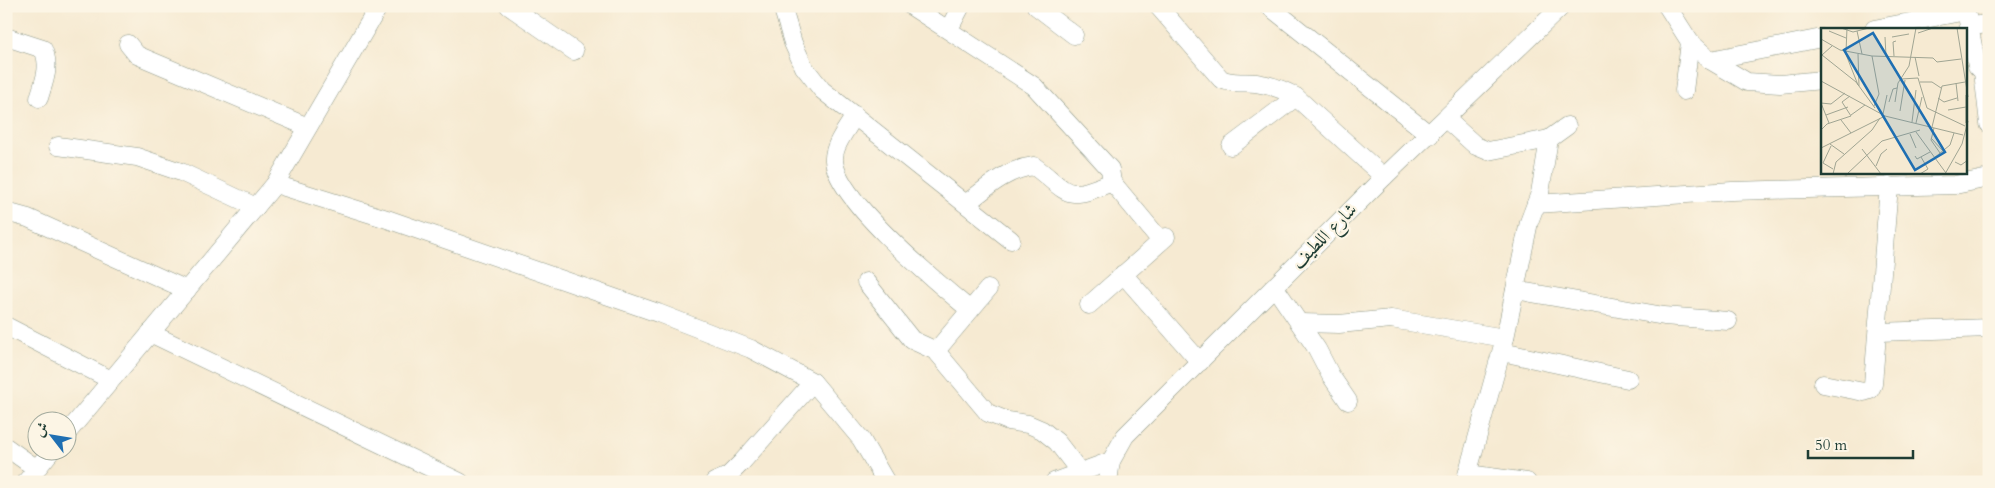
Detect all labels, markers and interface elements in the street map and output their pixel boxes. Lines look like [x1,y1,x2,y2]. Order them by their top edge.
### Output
inset map [1821,28,1968,174]
street label: شارع اللطيف [1285,197,1364,276]
north arrow [28,410,78,460]
text: ش [30,419,53,440]
scale bar [1808,428,1912,460]
text: 50 m [1815,435,1847,455]

